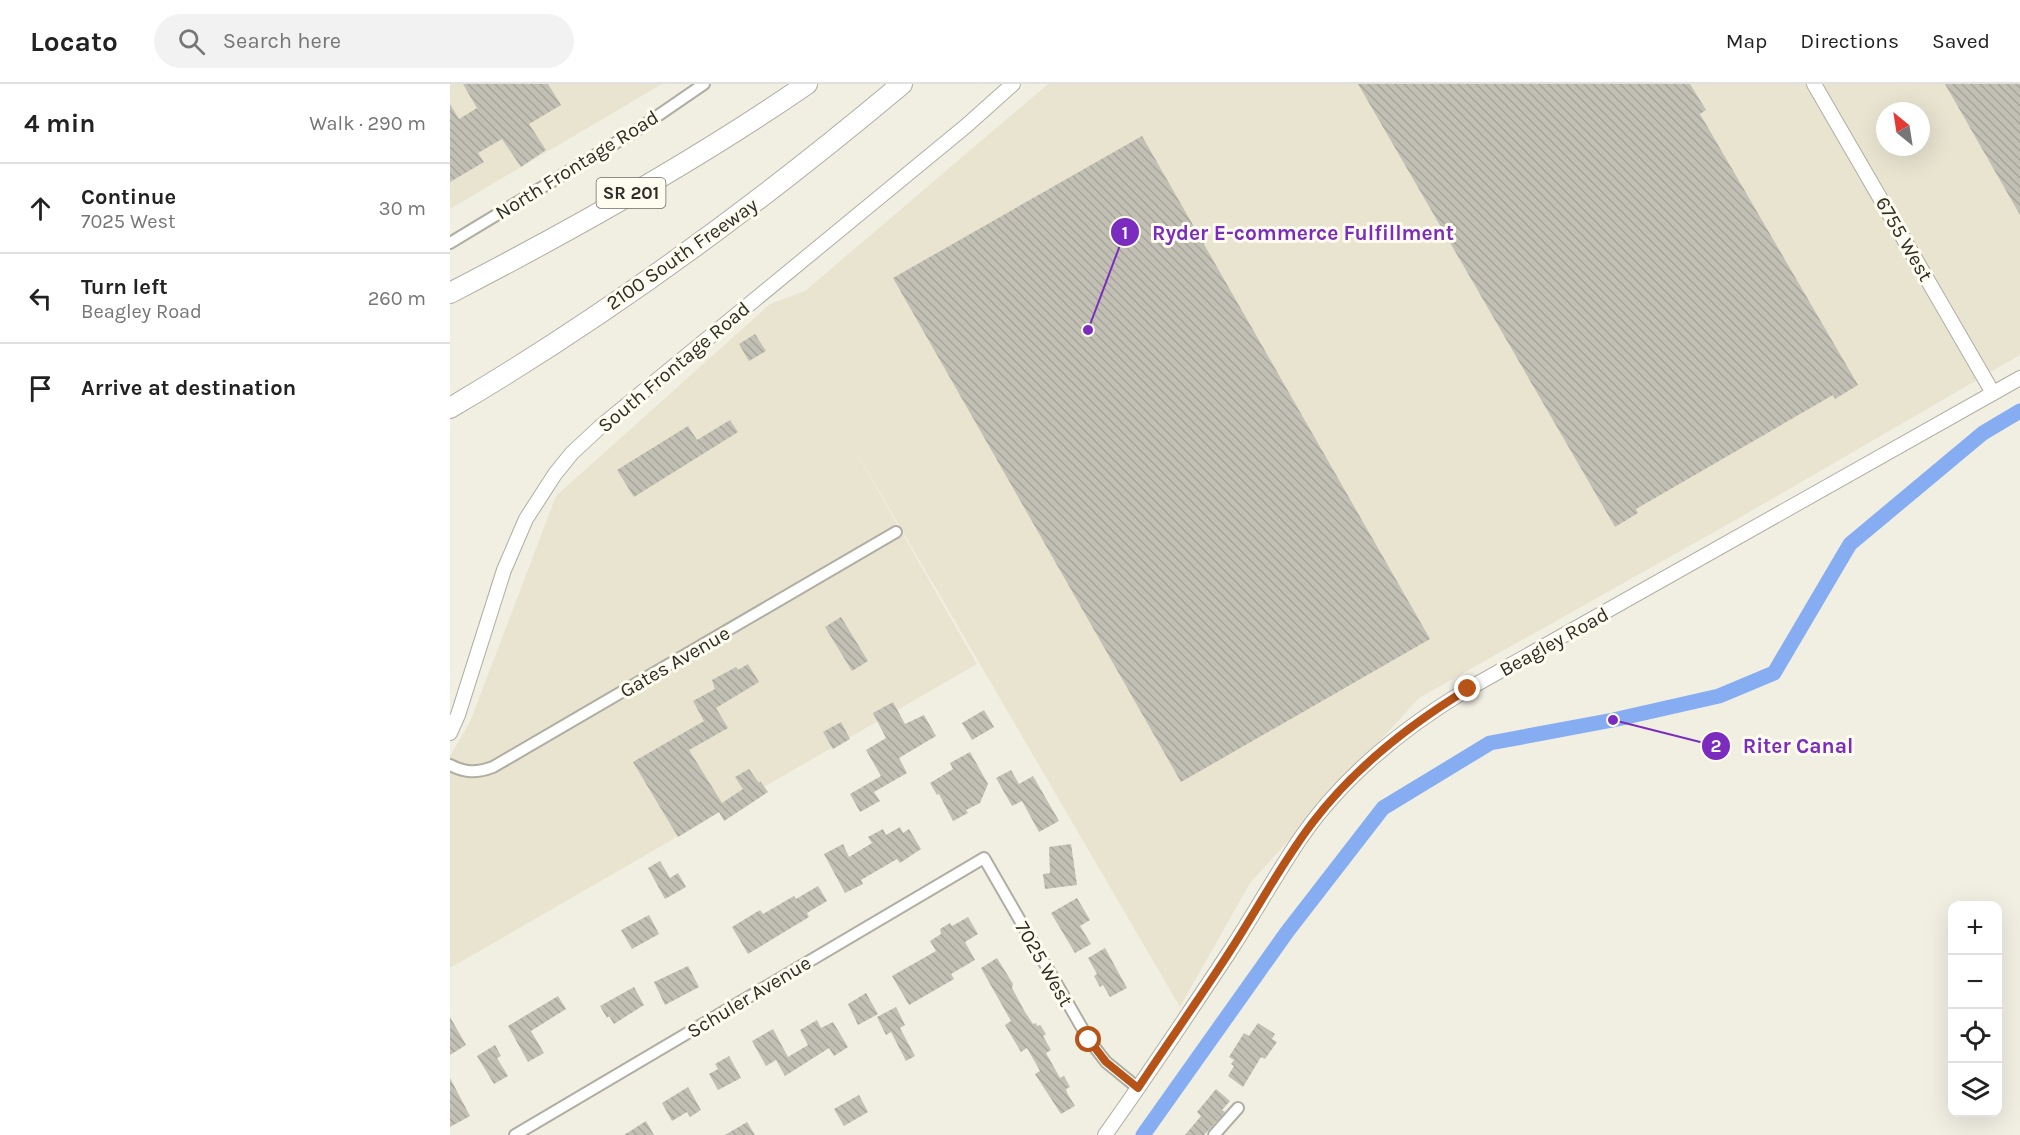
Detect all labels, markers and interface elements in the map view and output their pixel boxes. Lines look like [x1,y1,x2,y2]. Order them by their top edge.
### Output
search box [154,14,574,68]
text: Locato [30,25,118,58]
icon: search [175,25,208,58]
text: Search here [223,28,341,54]
text: Map [1726,29,1767,53]
text: Directions [1800,29,1899,53]
text: Saved [1932,29,1990,53]
north arrow [1876,102,1930,156]
street label: North Frontage Road [491,105,663,225]
text: 4 min [24,108,95,139]
text: Walk · 290 m [309,112,426,135]
road number: SR 201 [596,178,666,208]
text: Continue [81,184,176,210]
icon: ahead [24,192,57,225]
street label: 2100 South Freeway [602,193,762,315]
street label: 6755 West [1871,193,1938,286]
text: 30 m [379,197,426,220]
text: 7025 West [81,210,175,233]
callout: Ryder E-commerce Fulfillment [1110,213,1466,252]
text: Ryder E-commerce Fulfillment [1152,221,1454,245]
text: 1 [1122,222,1128,244]
text: Turn left [81,274,168,300]
icon: left [24,282,57,315]
text: 260 m [368,287,426,310]
street label: South Frontage Road [593,297,755,437]
text: Beagley Road [81,300,202,323]
icon: arrive [24,372,57,405]
text: Arrive at destination [81,375,296,401]
street label: Beagley Road [1496,603,1612,681]
street label: Gates Avenue [616,621,734,703]
route end [1454,675,1480,701]
callout: Riter Canal [1701,726,1866,765]
text: Riter Canal [1743,734,1853,758]
text: 2 [1711,735,1721,757]
map controls [1948,901,2002,1117]
button: + [1948,901,2002,955]
street label: 7025 West [1010,917,1078,1011]
street label: Schuler Avenue [683,951,815,1043]
button: − [1948,955,2002,1009]
button: locate [1948,1009,2002,1063]
route start [1075,1026,1101,1052]
button: layers [1948,1063,2002,1117]

